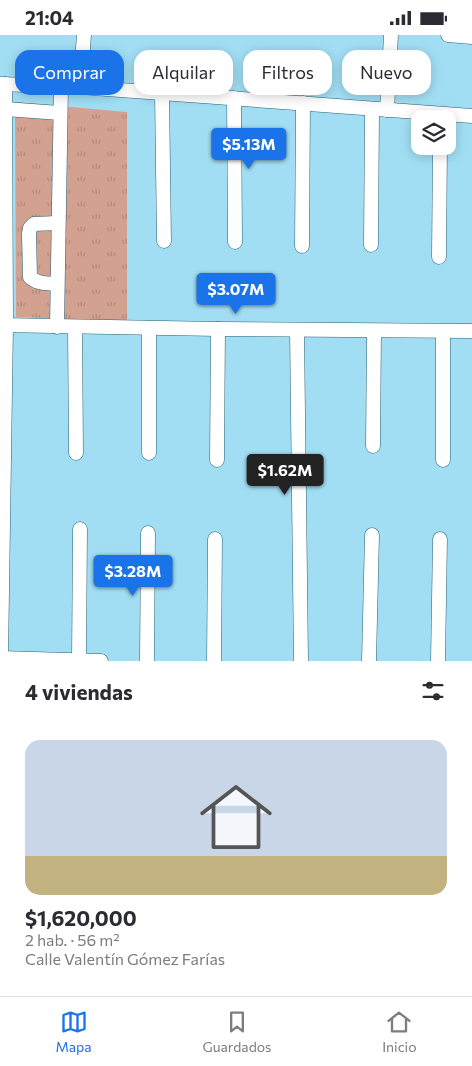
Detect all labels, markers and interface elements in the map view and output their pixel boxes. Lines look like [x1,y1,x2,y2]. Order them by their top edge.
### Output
text: 21:04 [25,6,74,29]
chip: Comprar [15,50,124,95]
chip: Alquilar [134,50,233,95]
chip: Filtros [243,50,332,95]
chip: Nuevo [342,50,431,95]
map controls [411,110,456,155]
button: layers [411,110,456,155]
pin: $5.13M [208,127,290,170]
text: $5.13M [222,134,276,153]
pin: $3.07M [195,273,277,315]
text: $3.07M [208,279,265,298]
pin: $1.62M [244,453,326,496]
text: $1.62M [258,460,312,479]
pin: $3.28M [92,555,174,597]
text: $3.28M [105,561,161,580]
icon: filters [419,677,447,705]
text: 4 viviendas [25,679,133,704]
icon: home [191,772,281,862]
text: $1,620,000 [25,905,137,930]
text: 2 hab. · 56 m² [25,930,120,949]
text: Calle Valentín Gómez Farías [25,949,225,968]
tab: Mapa [55,1008,92,1055]
tab: Guardados [202,1008,271,1055]
tab: Inicio [382,1008,417,1055]

